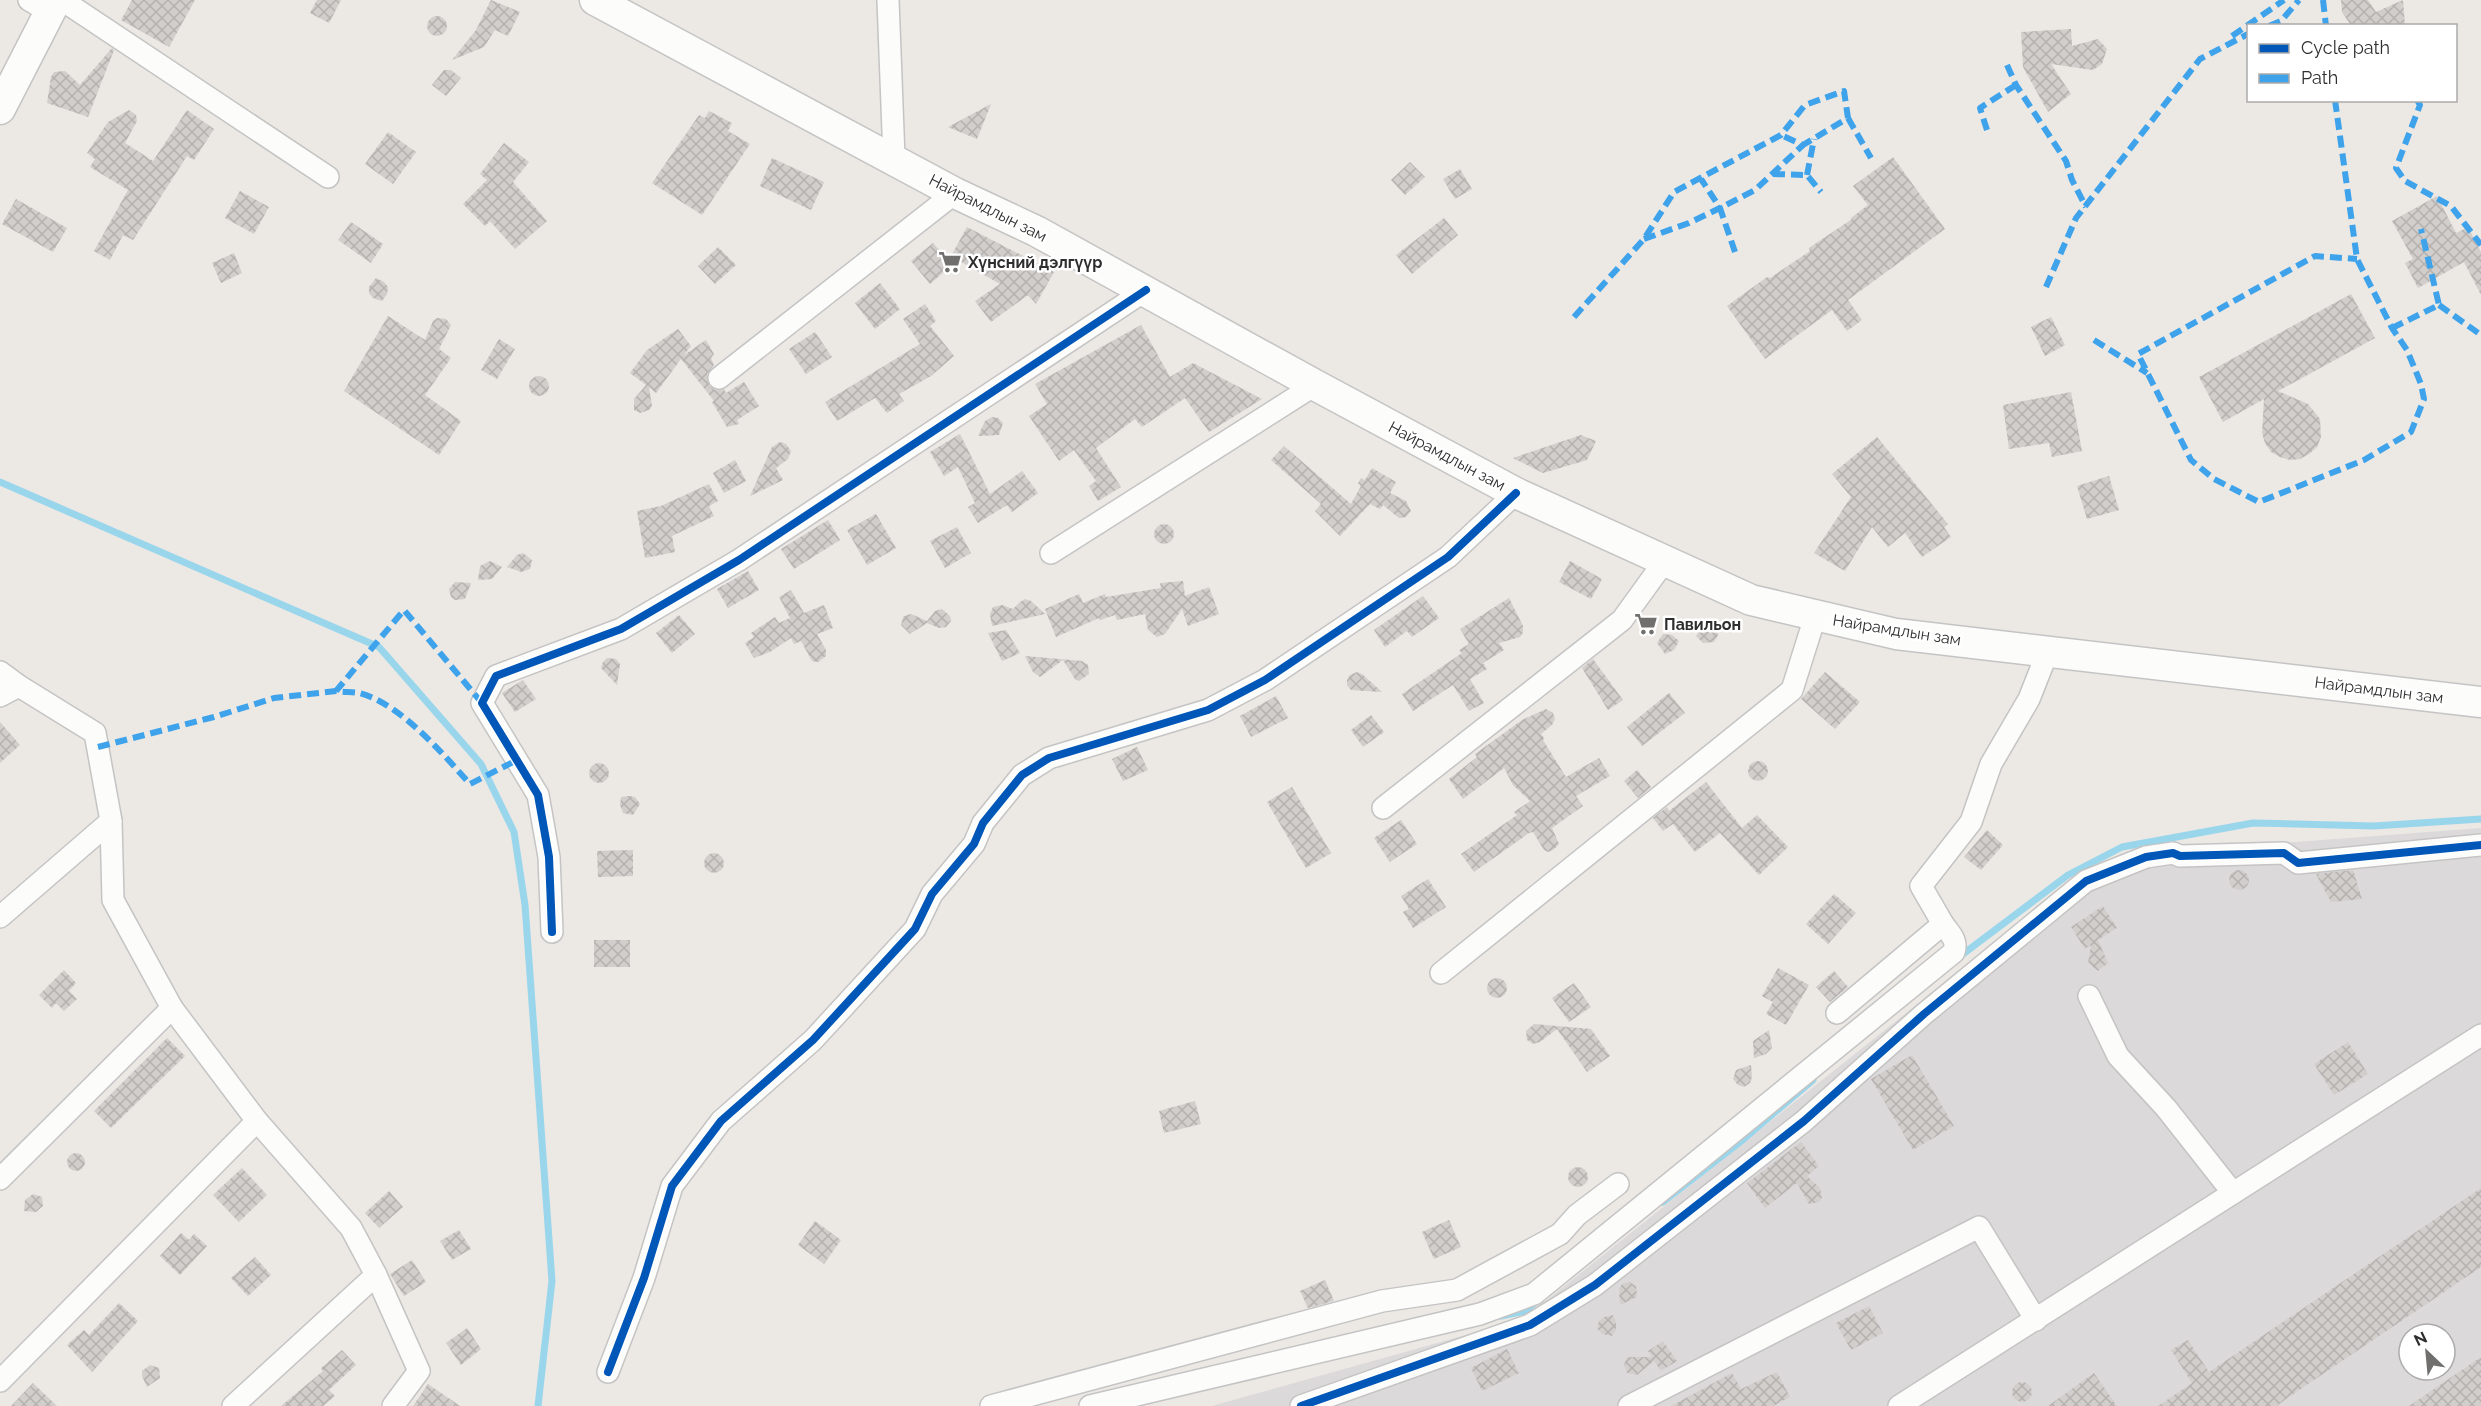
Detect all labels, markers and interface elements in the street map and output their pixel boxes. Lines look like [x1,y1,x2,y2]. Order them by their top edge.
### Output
legend [2247,24,2457,102]
text: Cycle path [2301,37,2390,58]
text: Path [2301,67,2338,88]
street label: Найрамдлын зам [926,170,1050,246]
supermarket icon: Хүнсний дэлгүүр [937,249,963,275]
place label: Хүнсний дэлгүүр [967,253,1102,272]
street label: Найрамдлын зам [1385,417,1509,495]
street label: Найрамдлын зам [1831,610,1963,650]
supermarket icon: Павильон [1633,611,1659,637]
place label: Павильон [1664,615,1741,634]
street label: Найрамдлын зам [2313,673,2445,707]
north arrow [2397,1322,2457,1382]
text: N [2411,1328,2430,1350]

